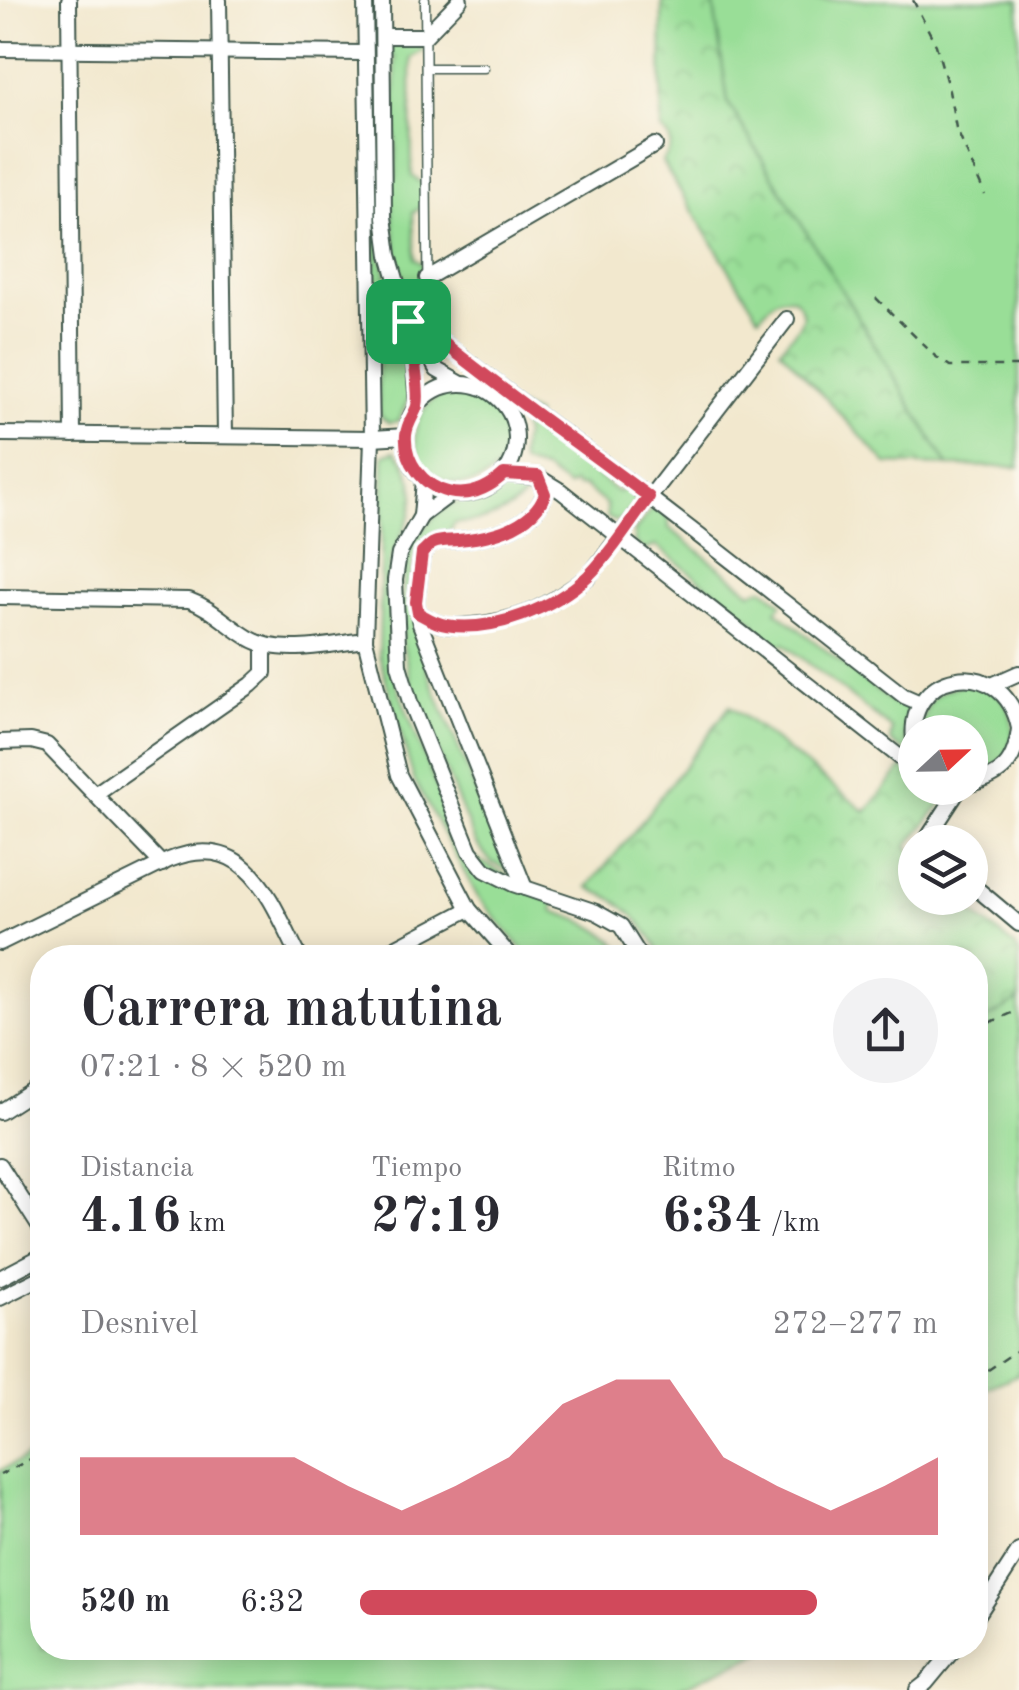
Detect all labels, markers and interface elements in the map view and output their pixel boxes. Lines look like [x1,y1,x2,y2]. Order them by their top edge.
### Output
pin [366,279,451,364]
icon: arrive [381,294,436,349]
north arrow [898,715,988,805]
map controls [898,715,988,915]
button: layers [898,825,988,915]
button: share [833,978,938,1083]
text: Carrera matutina [80,983,502,1038]
text: 07:21 · 8 × 520 m [80,1052,347,1084]
text: Distancia [80,1155,194,1183]
text: Tiempo [371,1155,462,1183]
text: Ritmo [662,1155,736,1183]
text: 4.16 [80,1193,181,1243]
text: 27:19 [371,1193,501,1243]
text: 6:34 [662,1193,763,1243]
text: km [181,1210,226,1238]
text: /km [763,1210,820,1238]
text: Desnivel [80,1309,198,1341]
text: 272–277 m [772,1309,938,1341]
text: 520 m [80,1587,170,1619]
text: 6:32 [240,1587,305,1619]

